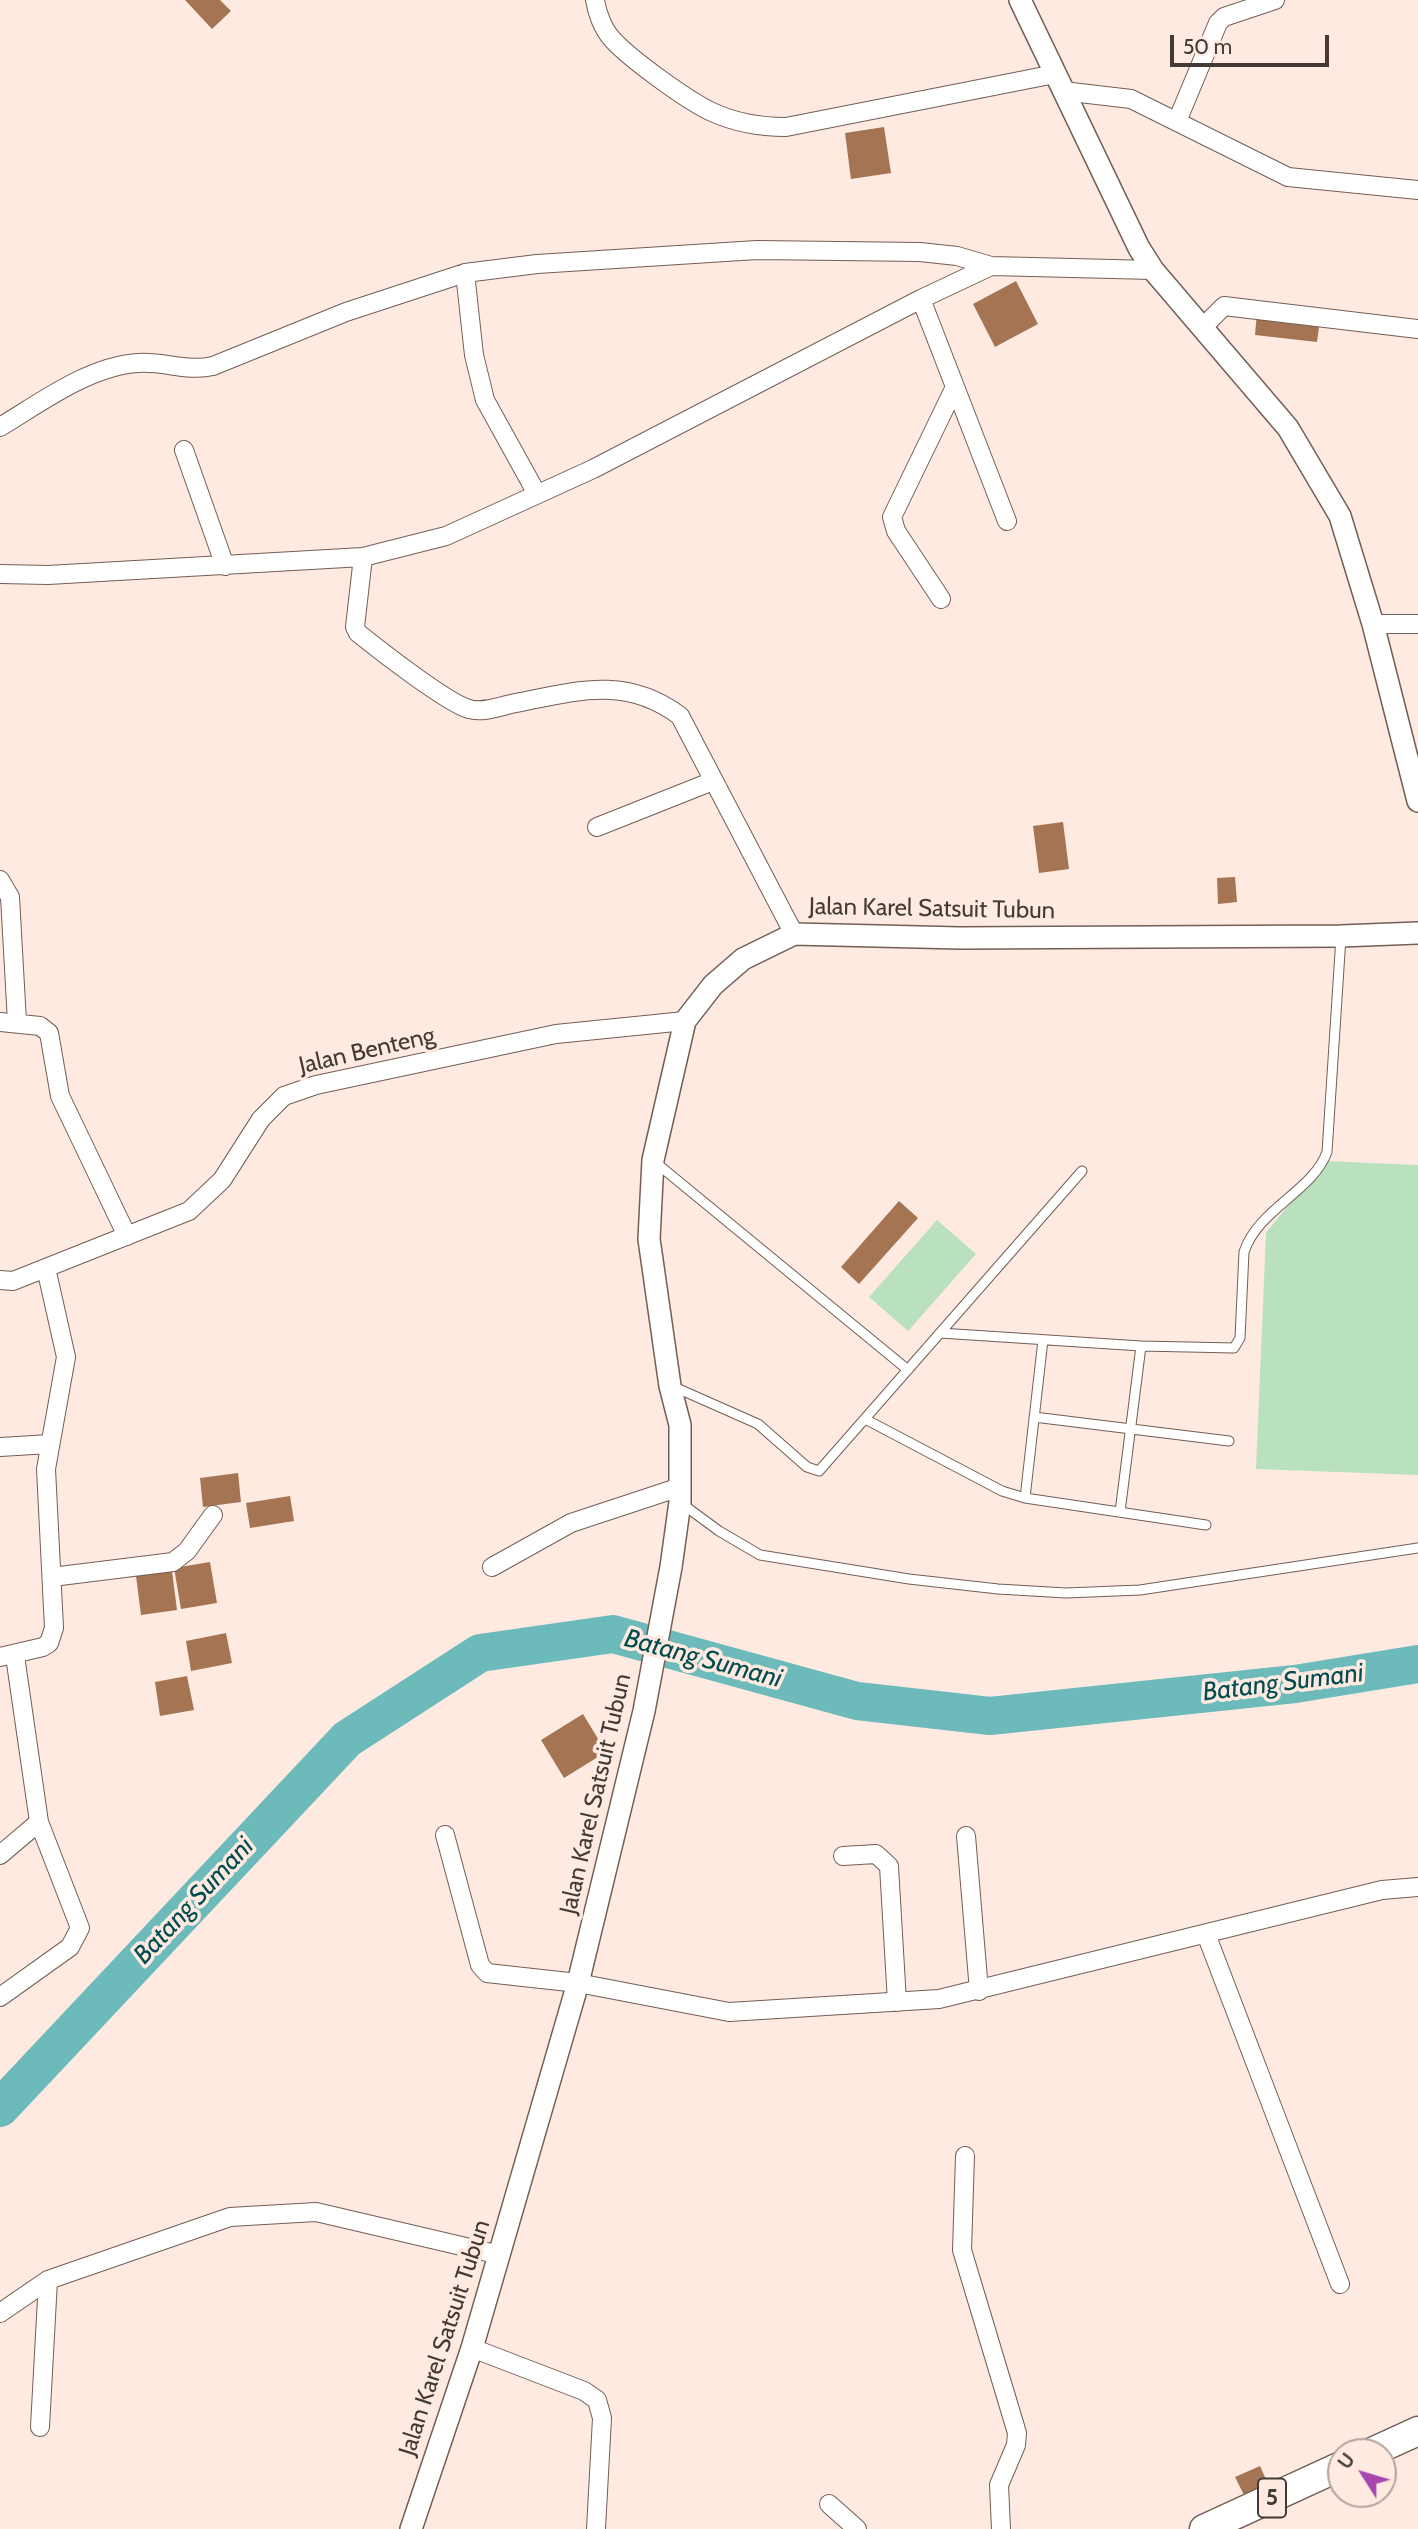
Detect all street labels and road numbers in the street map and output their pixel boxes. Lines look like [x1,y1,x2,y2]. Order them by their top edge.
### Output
street label: Jalan Karel Satsuit Tubun [809,892,1055,926]
street label: Jalan Benteng [296,1021,438,1081]
street label: Jalan Karel Satsuit Tubun [554,1671,638,1917]
street label: Jalan Karel Satsuit Tubun [393,2216,497,2460]
road number: 5 [1258,2478,1286,2518]

